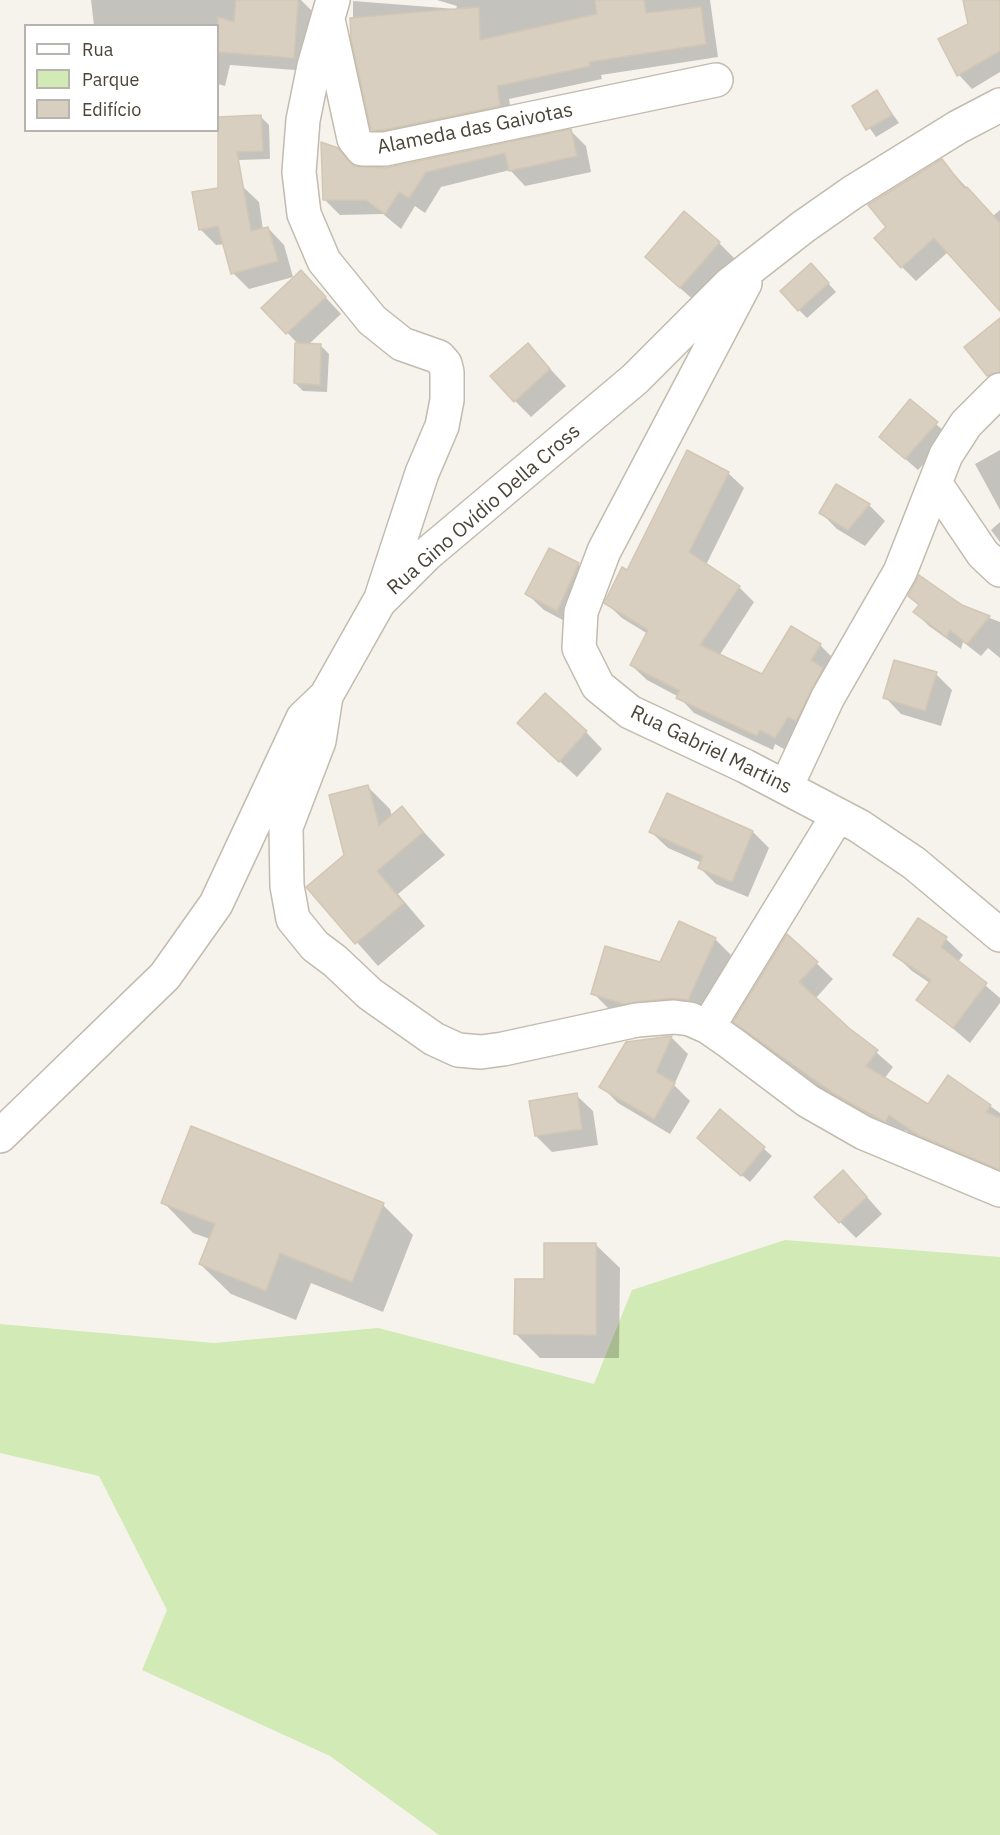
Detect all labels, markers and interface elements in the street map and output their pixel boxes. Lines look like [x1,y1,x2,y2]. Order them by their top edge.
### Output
legend [24,24,219,132]
text: Rua [82,38,113,61]
text: Parque [82,68,139,91]
text: Edifício [82,98,141,121]
street label: Alameda das Gaivotas [375,98,575,160]
street label: Rua Gino Ovídio Della Cross [383,420,585,600]
street label: Rua Gabriel Martins [626,700,796,800]

